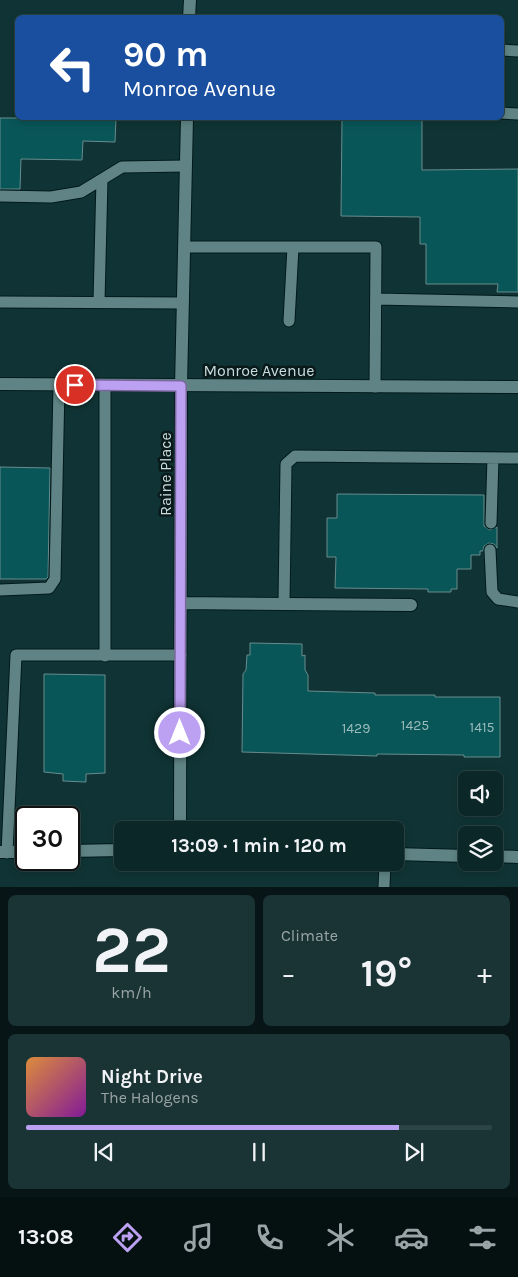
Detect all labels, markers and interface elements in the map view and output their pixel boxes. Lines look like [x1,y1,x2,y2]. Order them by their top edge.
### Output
text: 90 m [123,34,209,75]
icon: left [40,35,105,100]
text: Monroe Avenue [123,76,276,102]
street label: Monroe Avenue [203,361,315,380]
pin [54,364,96,406]
icon: arrive [61,371,89,399]
street label: Raine Place [156,432,175,516]
position arrow [153,706,205,758]
house number: 1425 [401,717,429,734]
house number: 1415 [470,719,495,736]
house number: 1429 [342,720,370,737]
map controls [458,771,503,871]
button: sound [458,771,503,816]
speed limit sign: 30 [15,806,80,871]
button: layers [458,826,503,871]
text: 13:09 · 1 min · 120 m [171,835,347,857]
text: 22 [92,912,171,988]
text: Climate [281,926,338,945]
text: 19° [361,951,412,996]
text: − [281,957,296,990]
text: + [477,957,492,990]
text: km/h [111,983,152,1002]
text: Night Drive [101,1066,203,1088]
text: The Halogens [101,1088,199,1107]
icon: previous [90,1138,118,1166]
icon: pause [245,1138,273,1166]
icon: next [400,1138,428,1166]
icon: directions [110,1220,145,1255]
icon: music [181,1220,216,1255]
icon: phone [252,1220,287,1255]
icon: climate [323,1220,358,1255]
icon: car [394,1220,429,1255]
icon: filters [465,1220,500,1255]
text: 13:08 [18,1224,74,1250]

